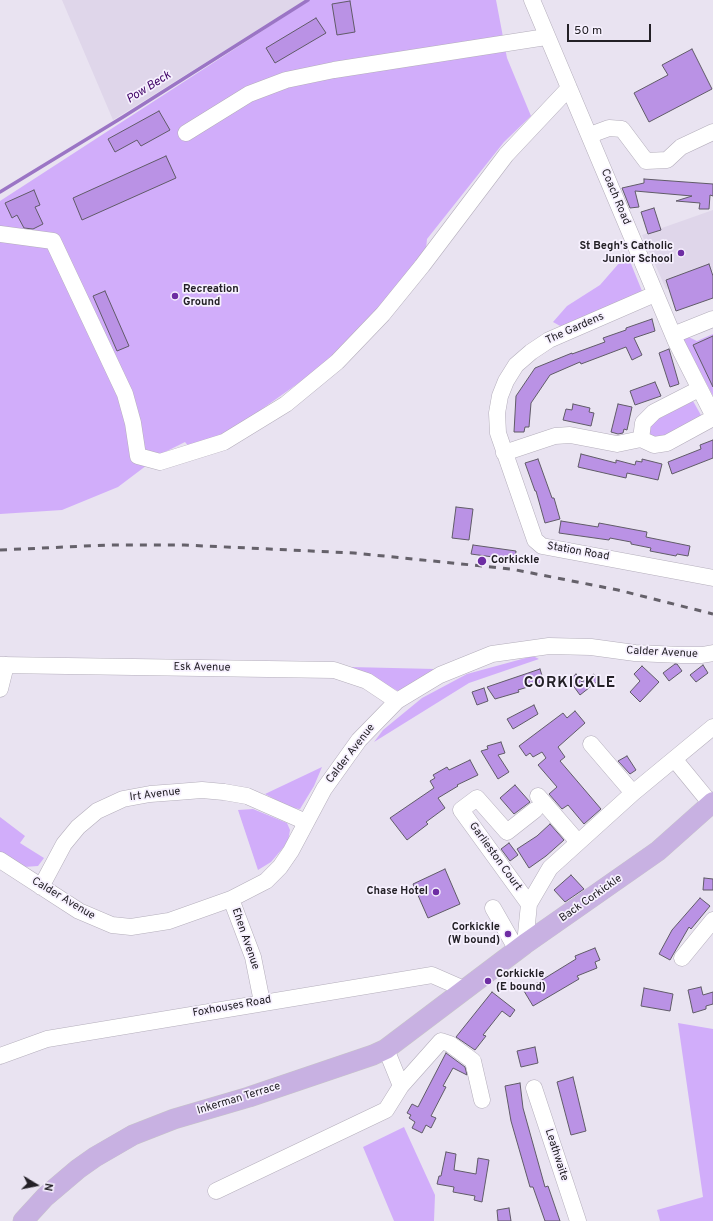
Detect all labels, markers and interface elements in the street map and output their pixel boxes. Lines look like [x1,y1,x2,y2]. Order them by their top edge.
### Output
scale bar [569,16,653,42]
text: 50 m [574,23,602,39]
water label: Pow Beck [124,69,174,107]
street label: Coach Road [597,167,633,227]
place label: St Begh's Catholic Junior School [579,240,673,266]
marker: St Begh's Catholic Junior School [676,248,686,258]
place label: Recreation Ground [183,283,239,309]
marker: Recreation Ground [170,291,180,301]
street label: The Gardens [544,310,606,348]
street label: Station Road [546,540,610,564]
place label: Corkickle [491,554,539,568]
marker: Corkickle [476,555,488,567]
street label: Calder Avenue [626,645,698,661]
street label: Esk Avenue [174,661,230,675]
district label: CORKICKLE [524,675,616,693]
street label: Calder Avenue [324,722,378,786]
street label: Irt Avenue [129,785,181,805]
street label: Garlieston Court [466,820,524,894]
street label: Back Corkickle [557,873,625,925]
street label: Calder Avenue [29,875,97,923]
place label: Chase Hotel [366,885,428,899]
marker: Chase Hotel [431,887,441,897]
street label: Ehen Avenue [228,906,262,972]
place label: Corkickle (W bound) [448,921,500,947]
marker: Corkickle (W bound) [503,929,513,939]
place label: Corkickle (E bound) [496,968,546,994]
marker: Corkickle (E bound) [483,976,493,986]
street label: Foxhouses Road [192,994,272,1020]
street label: Inkerman Terrace [196,1080,282,1118]
street label: Leathwaite [541,1127,571,1183]
north arrow [16,1165,56,1205]
text: N [40,1182,55,1192]

